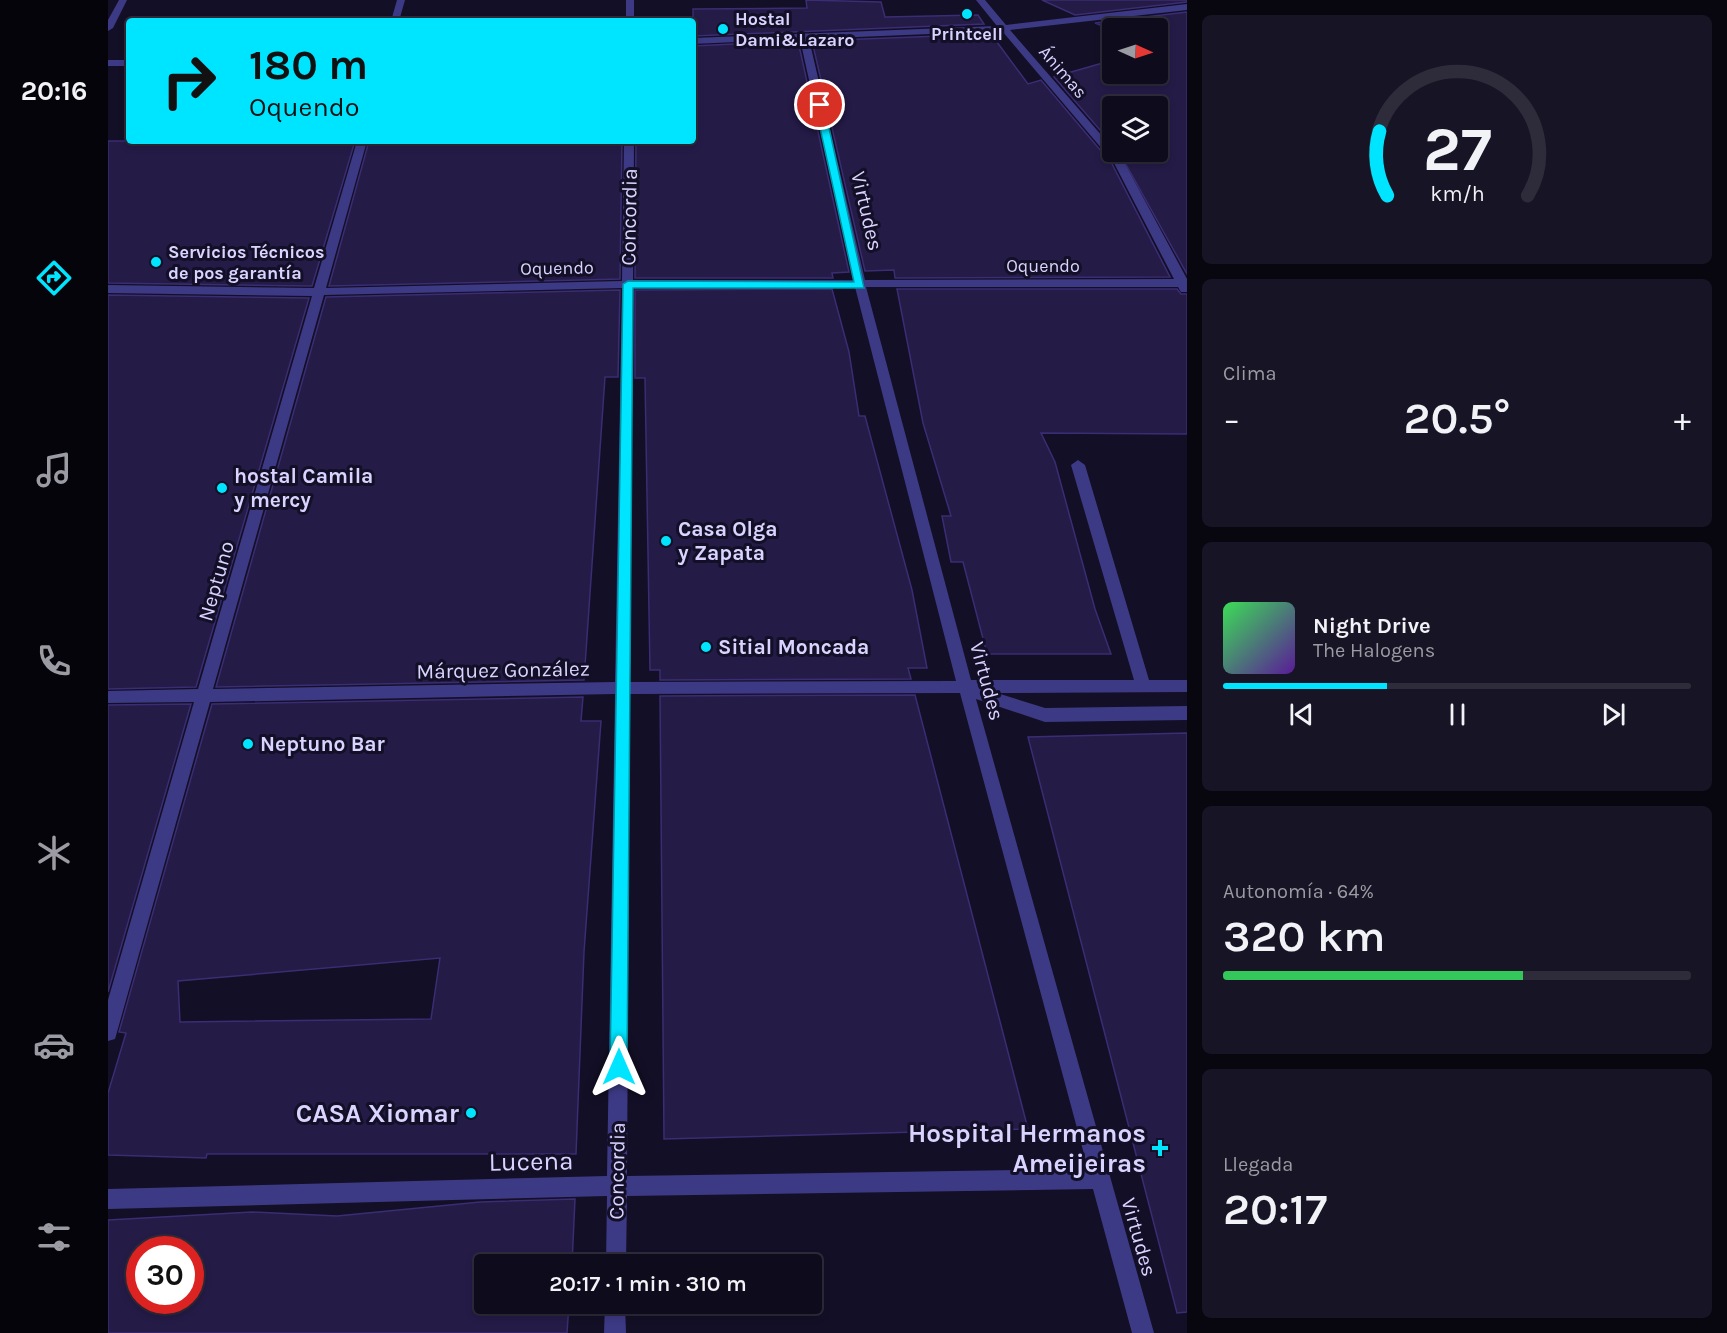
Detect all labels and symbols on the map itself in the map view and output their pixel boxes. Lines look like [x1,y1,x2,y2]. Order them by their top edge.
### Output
marker: Printcell [960,7,974,21]
place label: Hostal Dami&Lazaro [735,8,854,51]
north arrow [1102,18,1168,84]
marker: Hostal Dami&Lazaro [716,22,730,36]
place label: Printcell [931,23,1003,45]
street label: Ánimas [1034,40,1093,103]
pin [794,79,845,130]
street label: Concordia [616,168,642,266]
street label: Virtudes [846,169,888,253]
place label: Servicios Técnicos de pos garantía [168,241,324,284]
marker: Servicios Técnicos de pos garantía [149,255,163,269]
street label: Oquendo [1006,255,1080,277]
street label: Oquendo [520,256,594,280]
place label: hostal Camila y mercy [234,464,373,512]
marker: hostal Camila y mercy [215,481,229,495]
place label: Casa Olga y Zapata [678,517,778,565]
marker: Casa Olga y Zapata [659,534,673,548]
street label: Neptuno [193,538,239,624]
place label: Sitial Moncada [718,635,869,659]
street label: Virtudes [965,639,1009,723]
marker: Sitial Moncada [699,640,713,654]
street label: Márquez González [416,656,590,684]
place label: Neptuno Bar [260,732,386,756]
marker: Neptuno Bar [241,737,255,751]
position arrow [587,1035,651,1099]
place label: CASA Xiomar [296,1098,460,1129]
marker: CASA Xiomar [464,1106,478,1120]
place label: Hospital Hermanos Ameijeiras [908,1118,1146,1179]
street label: Concordia [604,1122,630,1220]
marker: Hospital Hermanos Ameijeiras [1151,1139,1169,1157]
street label: Lucena [488,1145,574,1178]
street label: Virtudes [1116,1195,1162,1279]
speed limit sign: 30 [126,1236,204,1314]

